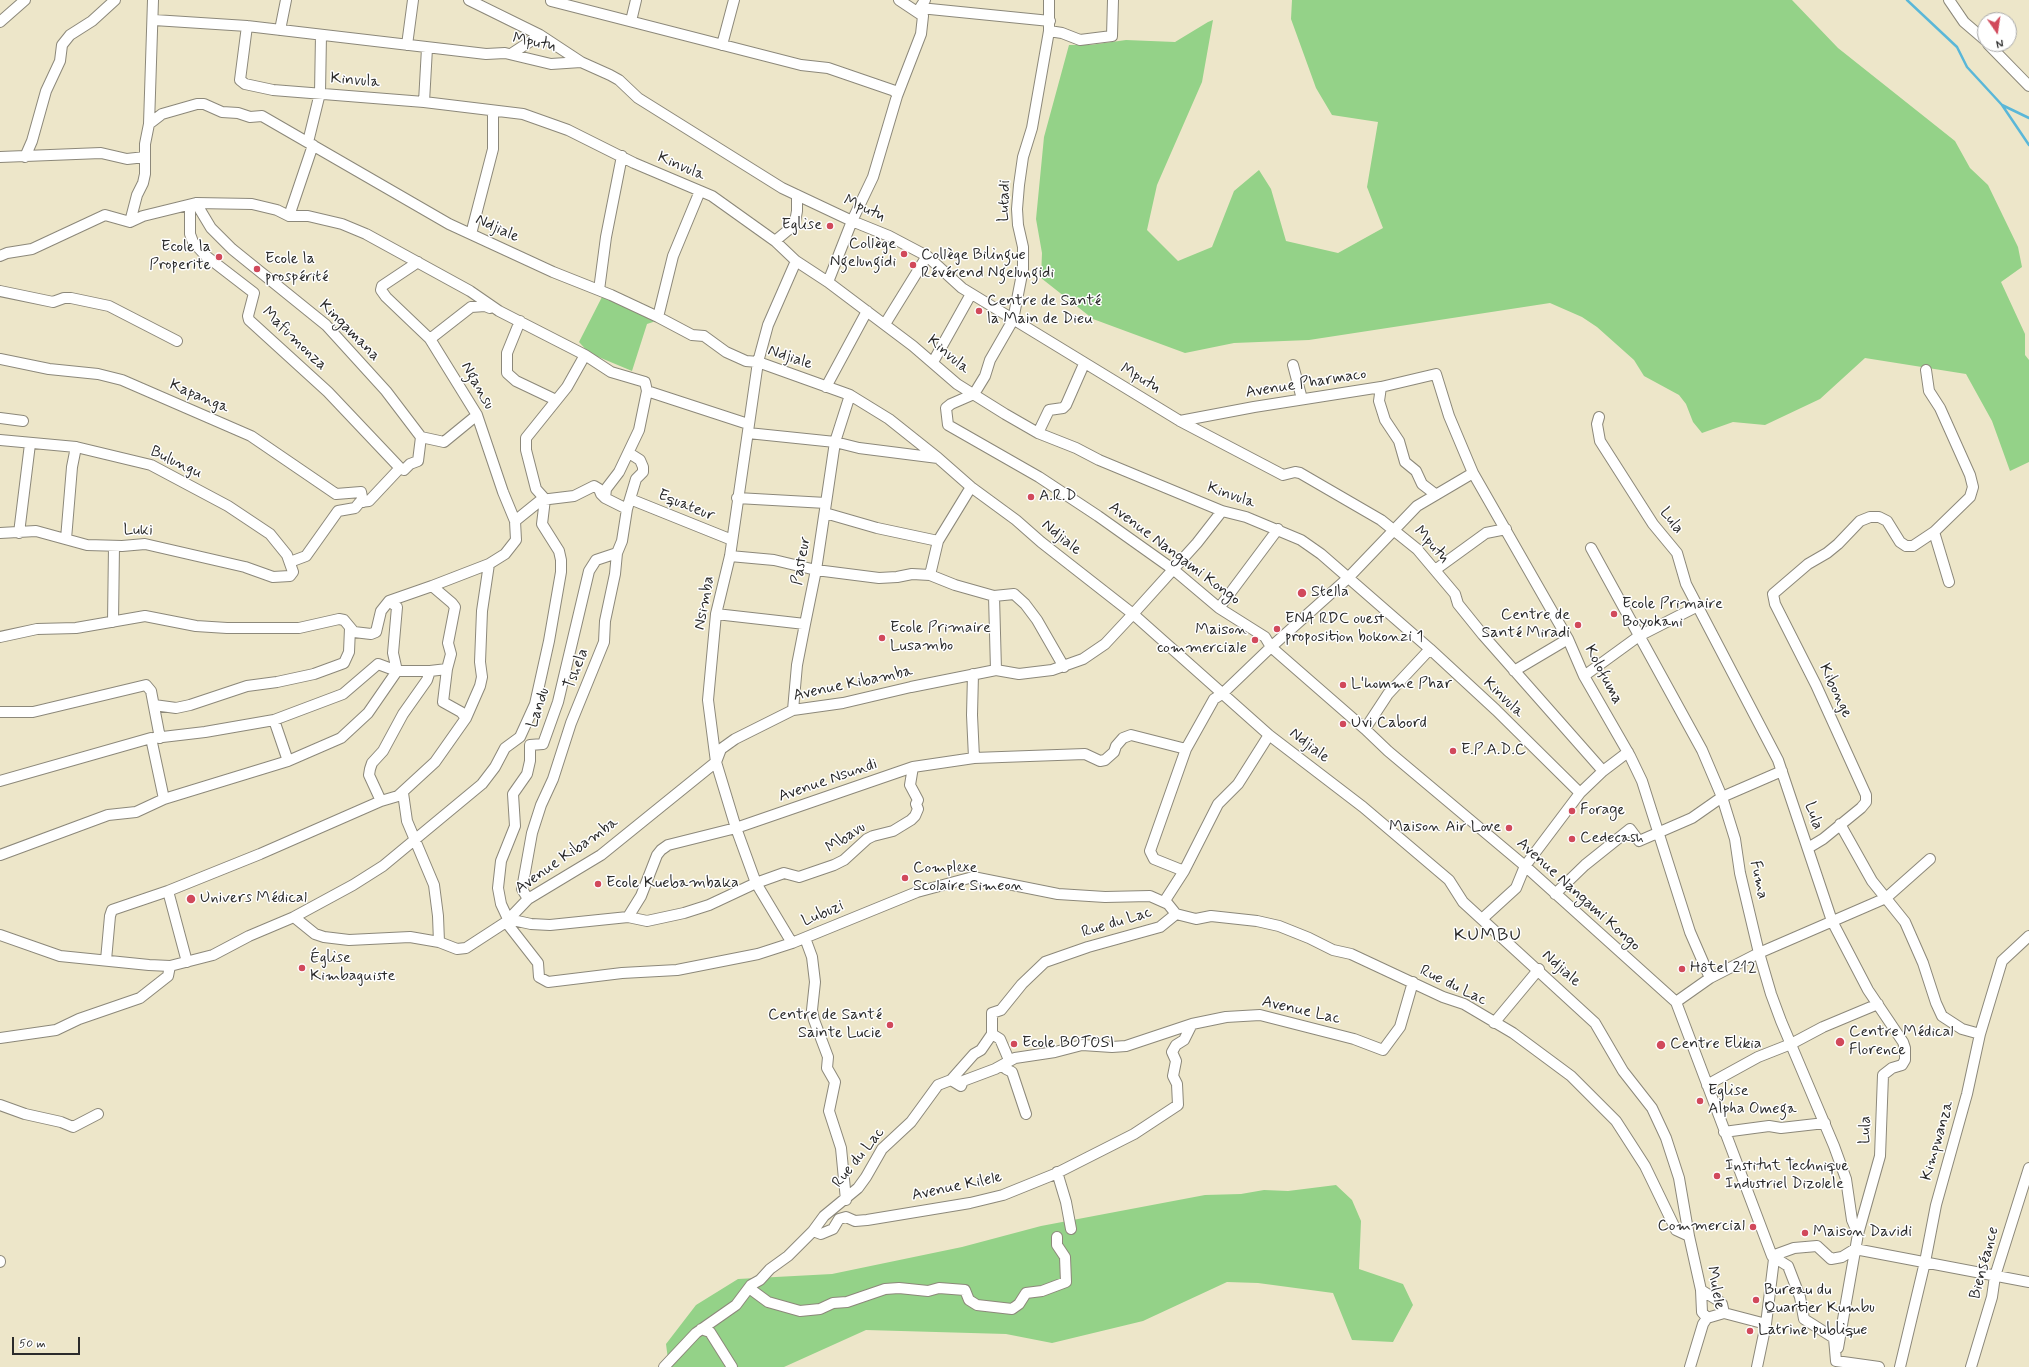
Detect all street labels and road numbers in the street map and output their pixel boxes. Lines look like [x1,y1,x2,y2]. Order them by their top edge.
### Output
street label: Mputu [511,29,557,57]
street label: Kinvula [329,69,381,93]
street label: Kinvula [654,148,708,186]
street label: Lutadi [995,180,1015,222]
street label: Mputu [840,191,888,227]
street label: Ndjiale [472,211,522,247]
street label: Kingamana [314,296,384,366]
street label: Mafumonza [257,303,331,375]
street label: Kinvula [923,332,973,378]
street label: Ndjiale [765,341,815,375]
street label: Ngansu [456,359,498,413]
street label: Mputu [1116,360,1164,398]
street label: Avenue Pharmaco [1244,365,1368,403]
street label: Kapanga [166,376,232,418]
street label: Bulungu [147,443,205,483]
street label: Kinvula [1204,479,1258,513]
street label: Equateur [655,486,717,526]
street label: Avenue Nangami Kongo [1104,498,1244,610]
street label: Lula [1655,504,1687,538]
street label: Ndjiale [1037,516,1085,560]
street label: Luki [123,521,153,541]
street label: Mputu [1409,523,1453,567]
street label: Pasteur [788,535,816,587]
street label: Nsimba [691,575,719,631]
street label: Kolofuma [1579,642,1627,708]
street label: Tshela [560,646,594,692]
street label: Kibonge [1814,661,1856,721]
street label: Avenue Kibamba [792,662,914,706]
street label: Kinvula [1478,674,1528,722]
street label: Landu [524,686,554,730]
street label: Ndjiale [1285,724,1333,768]
street label: Avenue Nsundi [776,755,880,807]
street label: Lula [1799,799,1827,833]
street label: Avenue Kibamba [512,813,622,899]
street label: Mbavu [822,818,870,858]
street label: Avenue Nangami Kongo [1512,834,1644,956]
street label: Fuma [1745,859,1771,901]
street label: Lubuzi [799,897,847,931]
street label: Rue du Lac [1080,903,1154,943]
street label: Ndjiale [1537,946,1585,992]
street label: Rue du Lac [1416,962,1490,1010]
street label: Avenue Lac [1260,993,1342,1029]
street label: Kimpwanza [1917,1099,1959,1183]
street label: Lula [1856,1116,1876,1144]
street label: Rue du Lac [829,1124,889,1192]
street label: Avenue Kilele [910,1168,1004,1206]
street label: Bienséance [1966,1225,2004,1301]
street label: Mulele [1701,1265,1729,1311]

